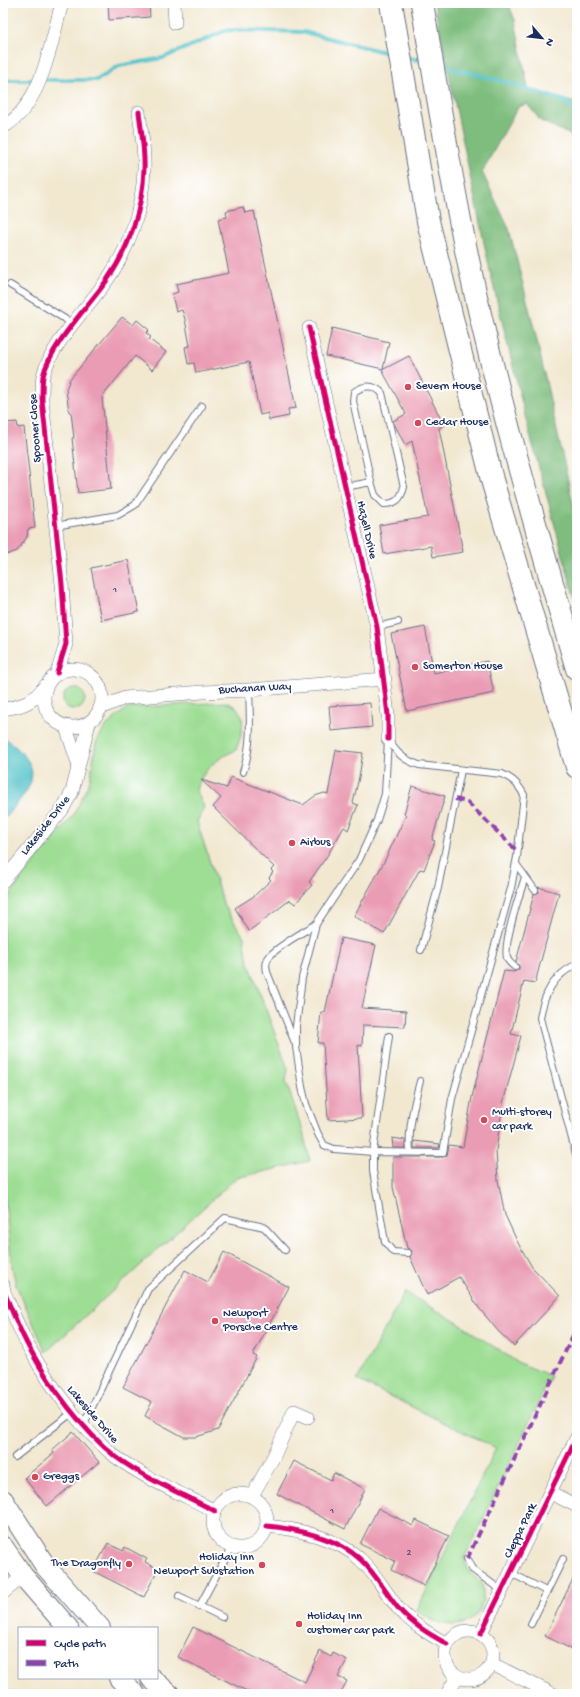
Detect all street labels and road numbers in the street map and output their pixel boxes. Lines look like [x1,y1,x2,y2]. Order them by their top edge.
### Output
street label: Spooner Close [27,392,45,463]
street label: Hazell Drive [353,500,380,561]
street label: Buchanan Way [217,680,292,698]
street label: Lakeside Drive [18,793,74,859]
street label: Lakeside Drive [63,1383,121,1447]
street label: Cleppa Park [502,1500,541,1561]

